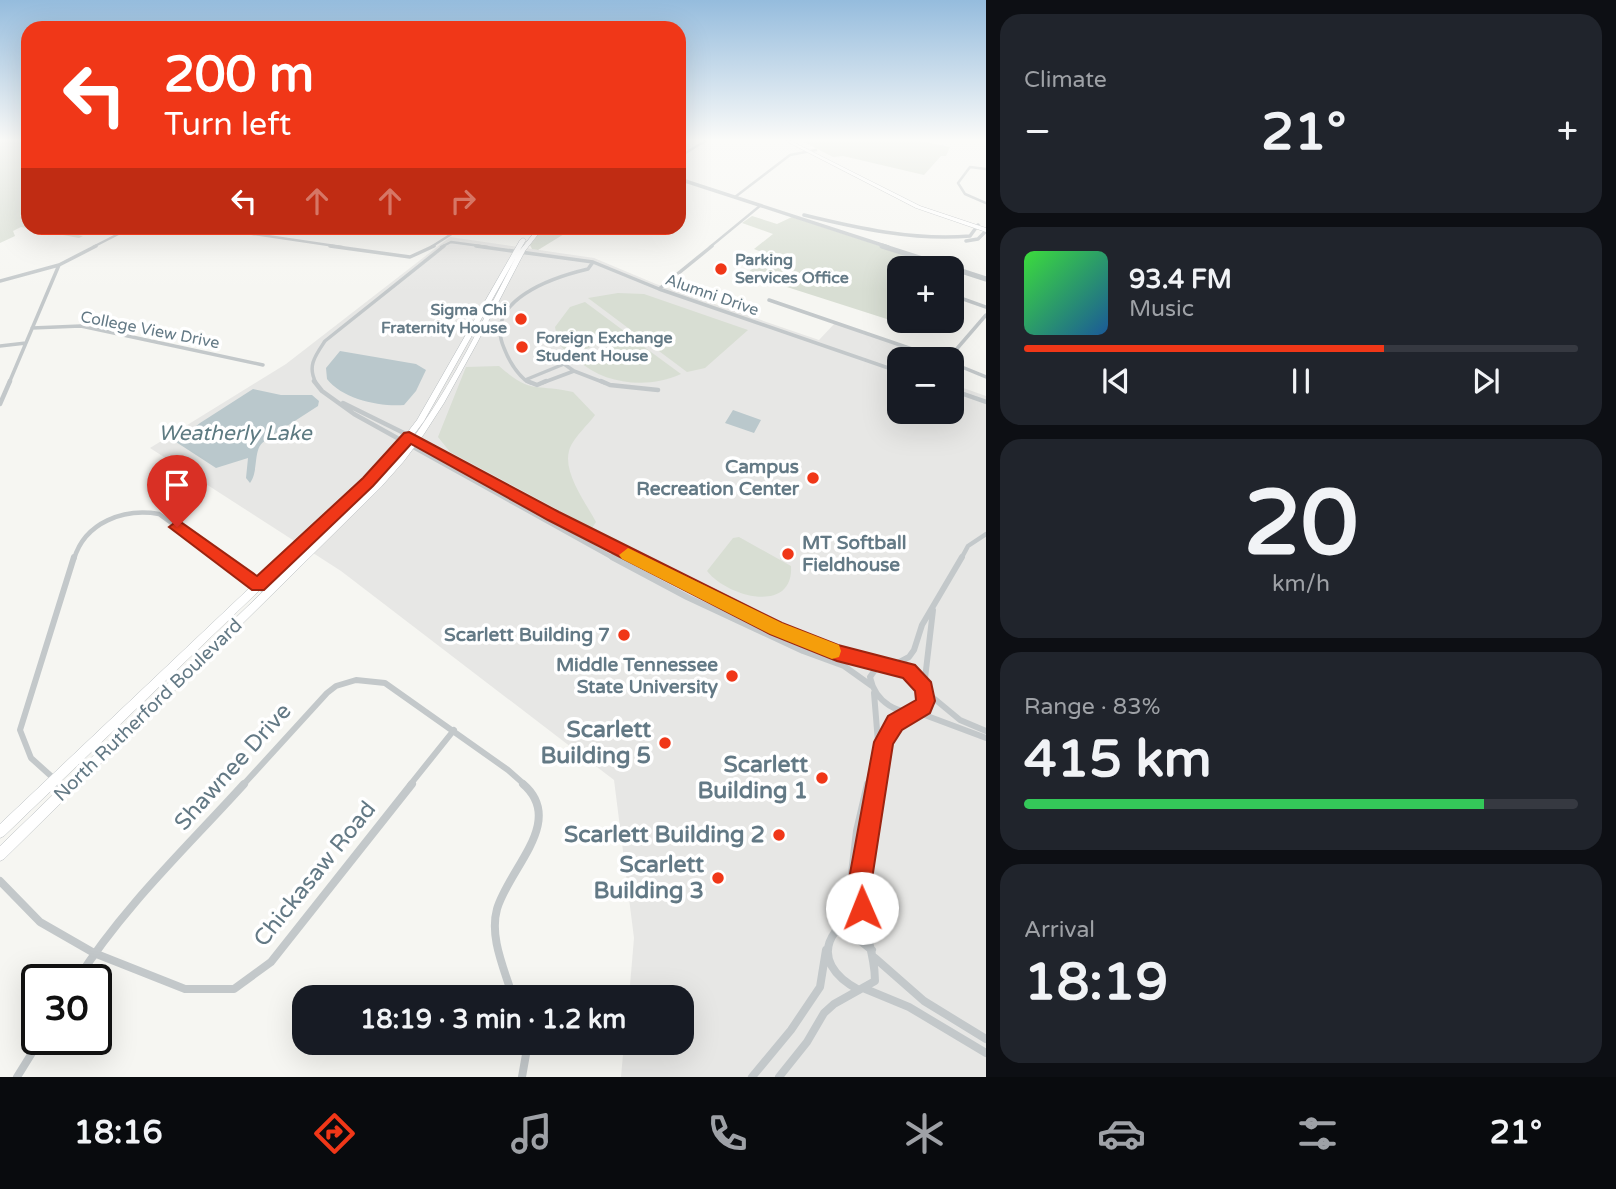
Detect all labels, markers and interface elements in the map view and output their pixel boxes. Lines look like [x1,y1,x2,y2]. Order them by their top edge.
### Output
text: 200 m [164,46,314,105]
icon: left [49,49,140,140]
text: Climate [1024,66,1107,94]
text: 21° [1261,101,1346,164]
text: Turn left [164,106,291,144]
text: − [1024,109,1051,155]
text: + [1557,109,1578,155]
icon: left [225,182,263,220]
icon: ahead [298,182,336,220]
icon: ahead [371,182,409,220]
icon: right [444,182,482,220]
place label: Parking Services Office [735,250,849,288]
map controls [887,256,964,424]
button: + [887,256,964,333]
marker: Parking Services Office [713,261,729,277]
text: 93.4 FM [1129,264,1232,295]
street label: Alumni Drive [663,270,761,320]
text: Music [1129,295,1194,323]
place label: Sigma Chi Fraternity House [381,300,507,338]
street label: College View Drive [79,307,221,353]
marker: Sigma Chi Fraternity House [513,311,529,327]
place label: Foreign Exchange Student House [536,328,673,366]
marker: Foreign Exchange Student House [514,339,530,355]
button: − [887,347,964,424]
icon: previous [1097,362,1135,400]
icon: pause [1282,362,1320,400]
icon: next [1467,362,1505,400]
water label: Weatherly Lake [158,421,313,446]
pin [147,455,207,527]
place label: Campus Recreation Center [636,456,800,500]
icon: arrive [158,466,196,504]
text: 20 [1244,469,1358,579]
marker: Campus Recreation Center [805,470,821,486]
place label: MT Softball Fieldhouse [802,532,906,576]
marker: MT Softball Fieldhouse [780,546,796,562]
text: km/h [1272,570,1330,598]
street label: North Rutherford Boulevard [49,614,247,806]
place label: Scarlett Building 7 [444,624,610,647]
marker: Scarlett Building 7 [616,627,632,643]
place label: Middle Tennessee State University [556,654,719,699]
marker: Middle Tennessee State University [724,668,740,684]
text: Range · 83% [1024,693,1160,721]
street label: Shawnee Drive [169,698,297,836]
place label: Scarlett Building 5 [541,716,651,770]
text: 415 km [1024,728,1212,791]
marker: Scarlett Building 5 [657,735,673,751]
place label: Scarlett Building 1 [698,751,808,805]
marker: Scarlett Building 1 [814,770,830,786]
street label: Chickasaw Road [248,796,382,952]
place label: Scarlett Building 2 [564,821,765,849]
marker: Scarlett Building 2 [771,827,787,843]
place label: Scarlett Building 3 [594,851,704,905]
marker: Scarlett Building 3 [710,870,726,886]
position arrow [825,871,899,945]
text: Arrival [1024,916,1095,944]
text: 18:19 [1024,951,1168,1014]
speed limit sign: 30 [21,964,112,1055]
text: 18:19 · 3 min · 1.2 km [360,1004,626,1035]
icon: directions [310,1109,359,1158]
icon: music [507,1109,556,1158]
icon: phone [703,1109,752,1158]
icon: climate [900,1109,949,1158]
icon: car [1097,1109,1146,1158]
icon: filters [1293,1109,1342,1158]
text: 18:16 [74,1114,163,1152]
text: 21° [1490,1114,1542,1152]

